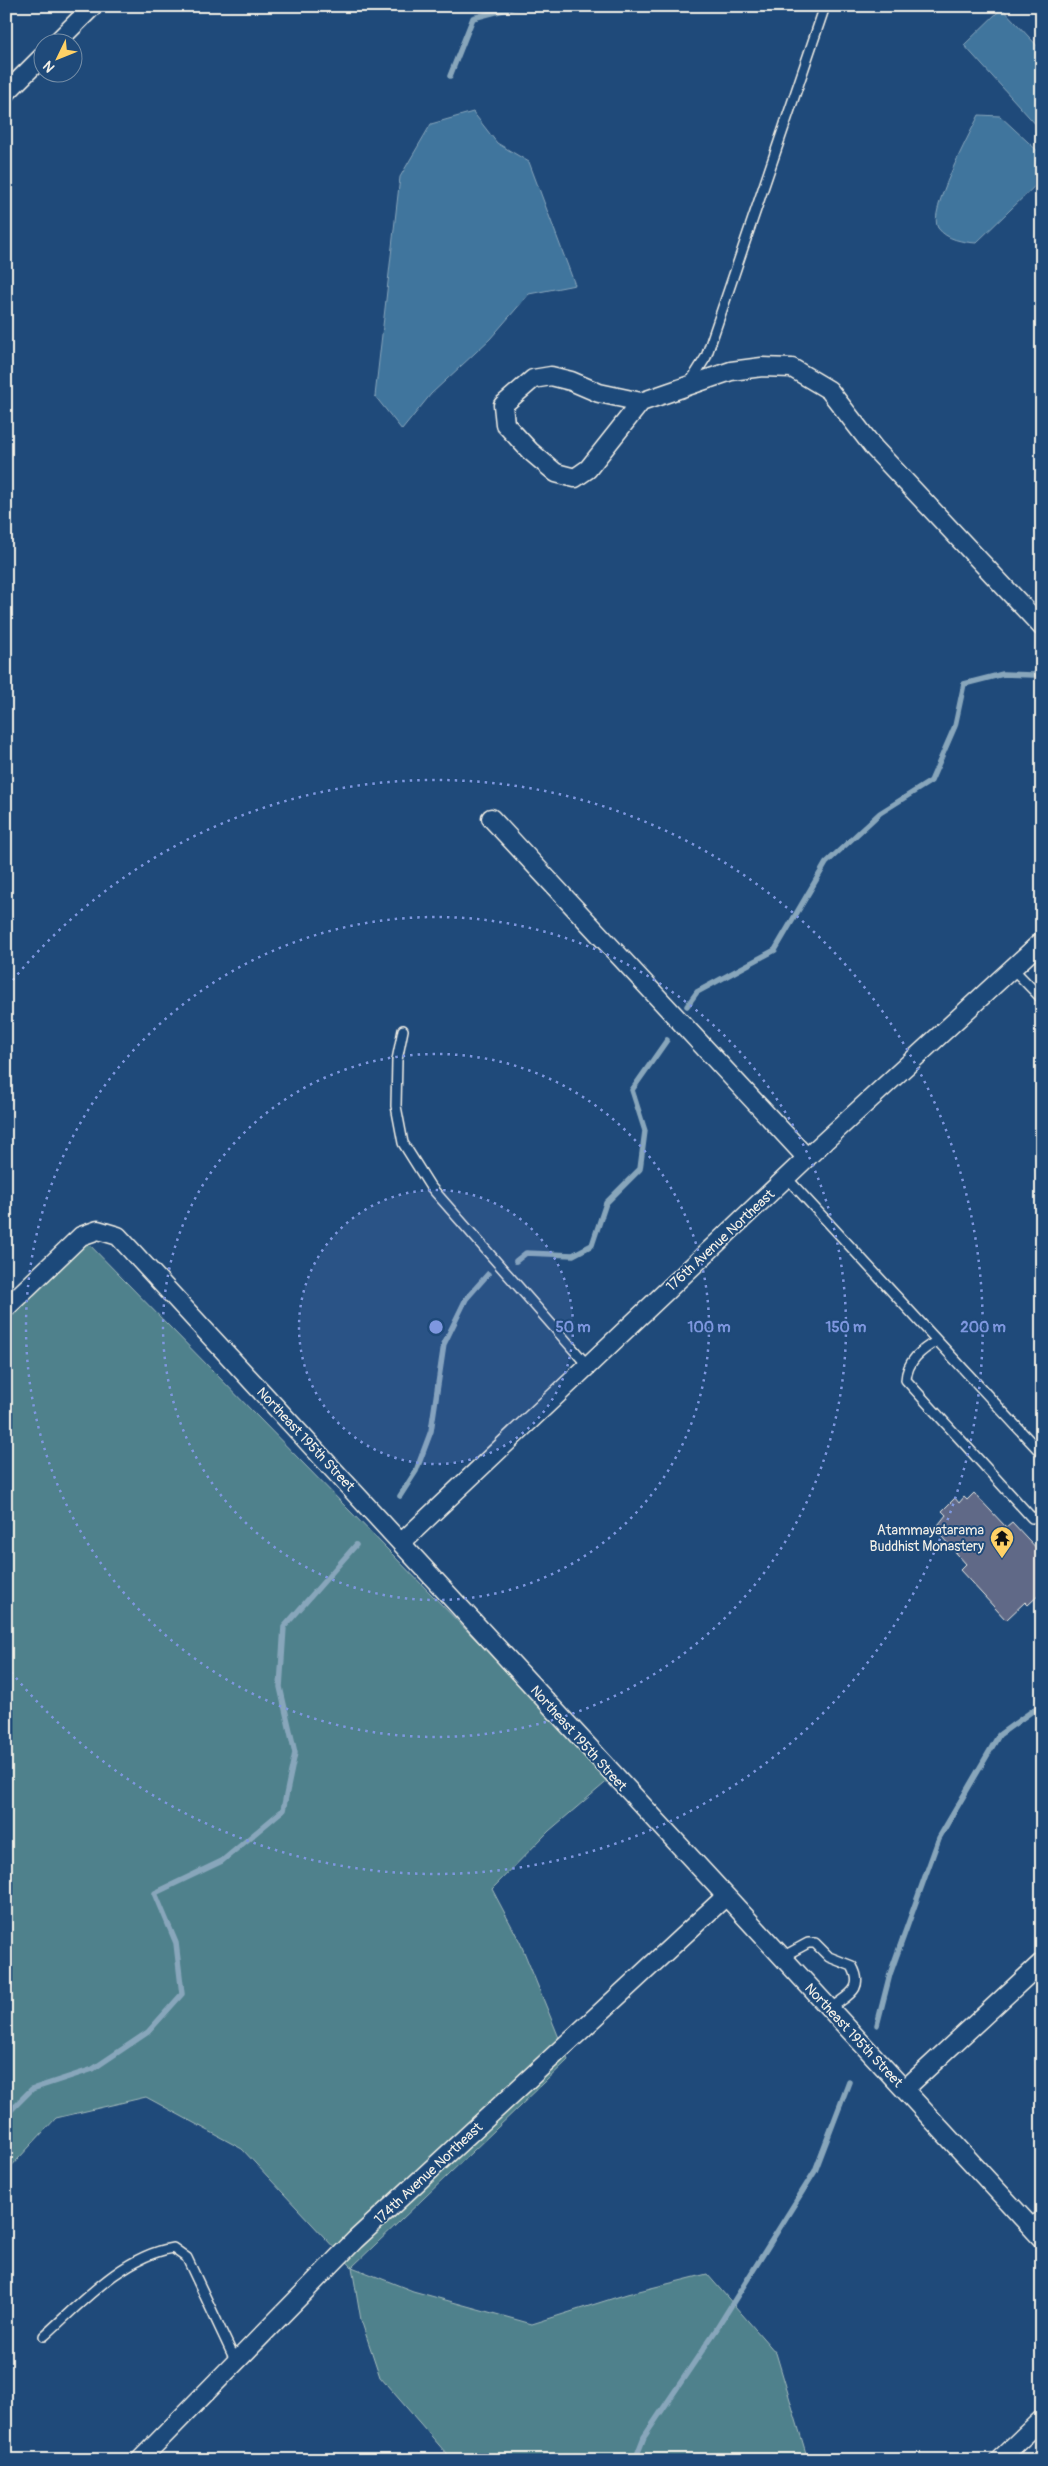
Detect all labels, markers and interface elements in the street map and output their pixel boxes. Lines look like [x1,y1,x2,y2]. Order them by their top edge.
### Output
north arrow [32,32,82,82]
text: N [39,57,58,76]
street label: 176th Avenue Northeast [663,1186,778,1295]
centre of rings [427,1318,445,1336]
text: 50 m [556,1318,590,1337]
text: 100 m [688,1318,730,1337]
text: 150 m [826,1318,866,1337]
text: 200 m [960,1318,1006,1337]
street label: Northeast 195th Street [253,1384,358,1495]
place label: Atammayatarama Buddhist Monastery [870,1522,984,1555]
temple icon: Atammayatarama Buddhist Monastery [989,1525,1015,1559]
street label: Northeast 195th Street [527,1682,631,1795]
street label: Northeast 195th Street [801,1980,906,2091]
street label: 174th Avenue Northeast [371,2119,486,2228]

